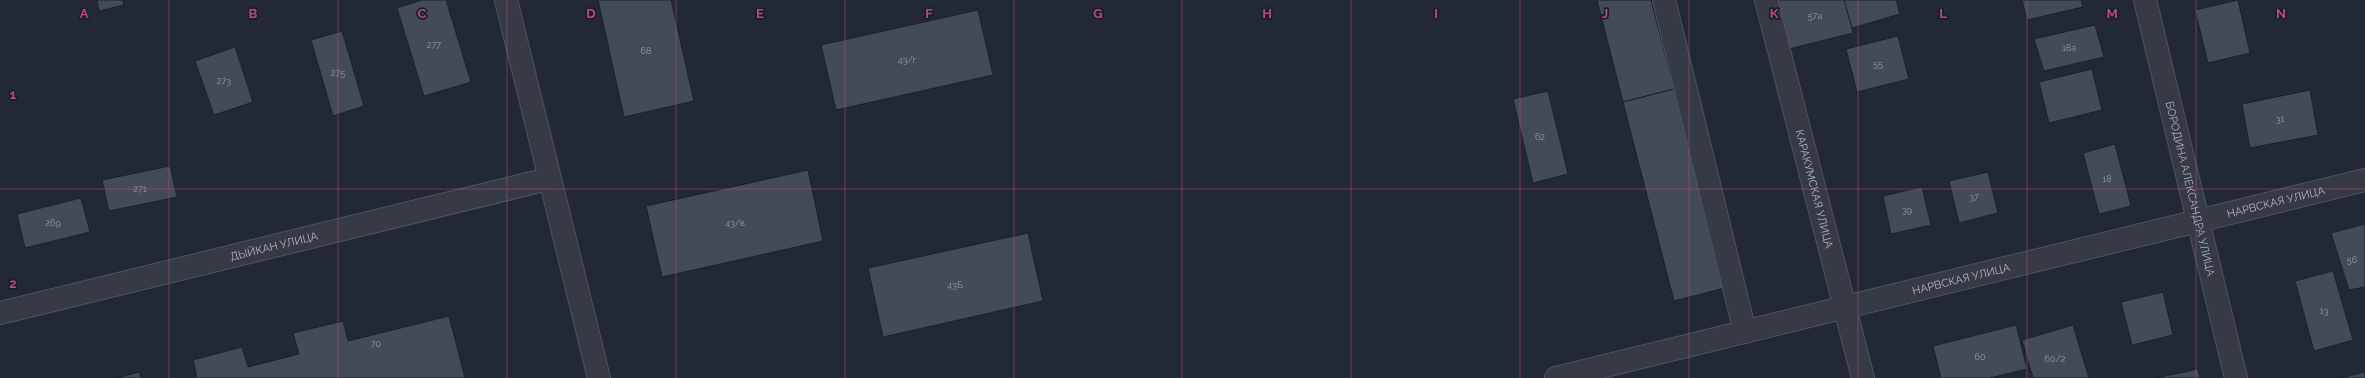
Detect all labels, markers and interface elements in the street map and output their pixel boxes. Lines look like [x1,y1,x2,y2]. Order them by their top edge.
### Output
text: A [80,6,89,21]
text: B [249,6,258,21]
text: C [418,6,427,21]
text: D [586,6,596,21]
text: E [756,6,764,21]
text: F [925,6,933,21]
text: G [1093,6,1103,21]
text: H [1262,6,1272,21]
text: I [1434,6,1438,21]
text: J [1602,6,1608,21]
text: K [1770,6,1779,21]
text: L [1939,6,1947,21]
text: M [2106,6,2118,21]
text: N [2276,6,2286,21]
house number: 57а [1808,11,1822,21]
house number: 277 [427,40,441,50]
house number: 18а [2062,43,2076,53]
house number: 68 [641,46,651,56]
house number: 43/г [898,55,917,65]
house number: 55 [1873,59,1883,69]
house number: 275 [331,68,345,78]
house number: 273 [217,76,231,86]
text: 1 [10,87,17,102]
street label: БОРОДИНА АЛЕКСАНДРА УЛИЦА [2163,100,2217,278]
house number: 31 [2276,114,2284,124]
street label: КАРАКУМСКАЯ УЛИЦА [1793,128,1836,250]
house number: 62 [1535,132,1545,142]
house number: 18 [2102,174,2112,184]
house number: 271 [133,184,147,194]
street label: НАРВСКАЯ УЛИЦА [2226,184,2327,221]
house number: 37 [1969,192,1979,202]
house number: 39 [1902,205,1912,215]
house number: 269 [45,218,61,228]
house number: 43/в [725,218,745,228]
street label: ДЫЙКАН УЛИЦА [229,229,320,264]
house number: 56 [2347,255,2358,265]
street label: НАРВСКАЯ УЛИЦА [1911,261,2012,298]
text: 2 [9,276,17,291]
house number: 43Б [947,280,963,290]
house number: 13 [2320,306,2329,316]
house number: 70 [371,339,382,349]
house number: 60 [1975,352,1986,362]
house number: 60/2 [2045,354,2066,364]

